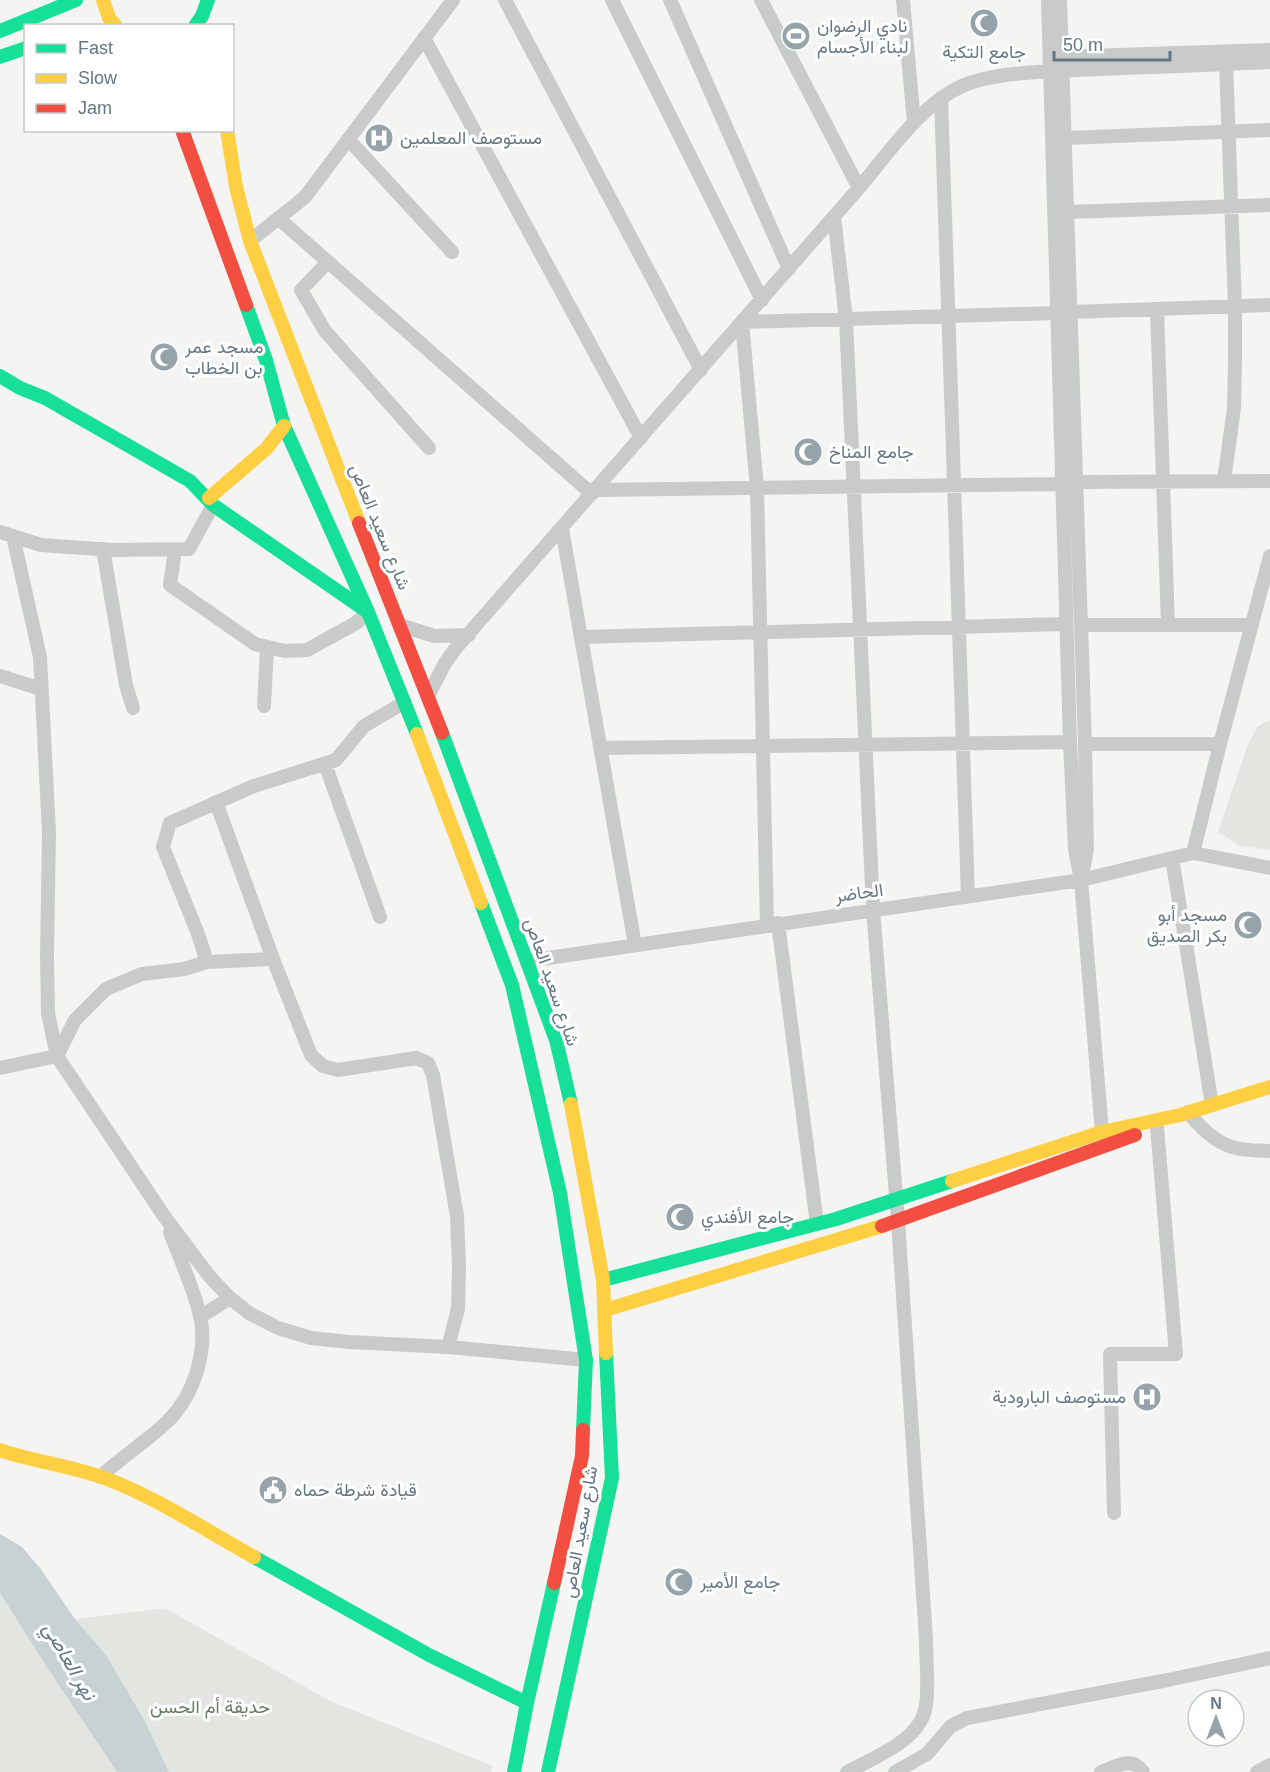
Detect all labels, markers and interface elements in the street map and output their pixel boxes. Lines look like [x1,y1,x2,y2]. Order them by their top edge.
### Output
mosque icon: جامع التكية [968,7,1000,39]
place label: نادي الرضوان لبناء الأجسام [817,16,909,59]
sports icon: نادي الرضوان لبناء الأجسام [780,20,812,52]
legend [24,24,234,132]
scale bar [1054,24,1170,62]
text: 50 m [1063,35,1103,55]
text: Fast [78,38,113,58]
place label: جامع التكية [942,42,1026,64]
text: Slow [78,68,118,88]
text: Jam [78,98,112,118]
hospital icon: مستوصف المعلمين [363,122,395,154]
place label: مستوصف المعلمين [400,128,542,149]
place label: مسجد عمر بن الخطاب [184,337,263,379]
mosque icon: مسجد عمر بن الخطاب [148,341,180,373]
mosque icon: جامع المناخ [792,436,824,468]
place label: جامع المناخ [829,442,914,464]
street label: شارع سعيد العاص [344,461,414,593]
street label: الحاضر [833,880,884,907]
place label: مسجد أبو بكر الصديق [1147,905,1227,947]
mosque icon: مسجد أبو بكر الصديق [1232,909,1264,941]
street label: شارع سعيد العاص [519,916,583,1049]
mosque icon: جامع الأفندي [664,1201,696,1233]
place label: جامع الأفندي [701,1207,794,1232]
hospital icon: مستوصف البارودية [1131,1381,1163,1413]
place label: مستوصف البارودية [992,1387,1126,1408]
street label: شارع سعيد العاص [559,1464,603,1600]
public building icon: قيادة شرطة حماه [257,1474,289,1506]
place label: قيادة شرطة حماه [294,1480,417,1501]
mosque icon: جامع الأمير [663,1566,695,1598]
place label: جامع الأمير [699,1572,780,1594]
water label: نهر العاصي [34,1618,102,1708]
north arrow [1186,1688,1246,1748]
text: N [1210,1695,1222,1712]
park label: حديقة أم الحسن [150,1697,270,1719]

